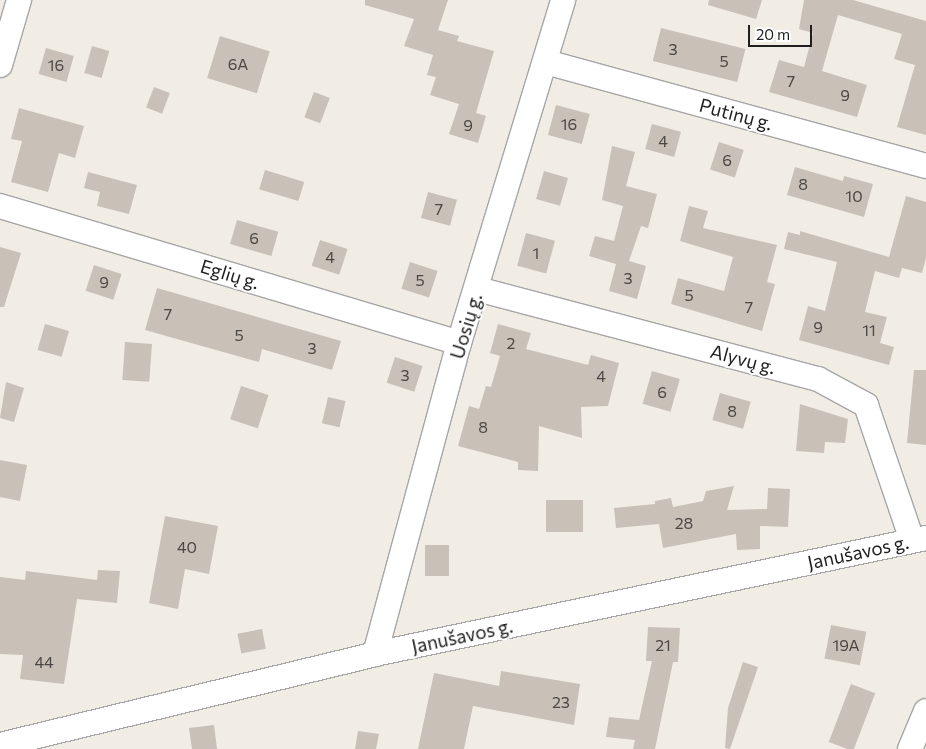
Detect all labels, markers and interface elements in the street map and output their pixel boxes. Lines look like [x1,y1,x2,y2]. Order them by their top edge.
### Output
scale bar [751,15,815,47]
text: 20 m [756,25,790,43]
house number: 3 [668,39,678,59]
house number: 5 [719,51,729,71]
house number: 6A [228,54,248,74]
house number: 16 [48,55,64,75]
house number: 7 [787,71,795,91]
house number: 9 [840,85,850,105]
street label: Putinų g. [697,93,775,135]
house number: 16 [561,114,577,134]
house number: 9 [463,115,473,135]
house number: 4 [658,131,668,151]
house number: 6 [722,150,732,170]
house number: 8 [798,174,808,194]
house number: 10 [845,186,863,206]
house number: 7 [435,199,443,219]
house number: 6 [249,228,259,248]
house number: 1 [533,243,539,263]
house number: 4 [325,247,335,267]
street label: Eglių g. [198,254,262,294]
house number: 3 [623,268,633,288]
house number: 5 [415,270,425,290]
house number: 9 [99,272,109,292]
house number: 5 [684,285,694,305]
street label: Uosių g. [445,290,487,362]
house number: 7 [745,297,753,317]
house number: 7 [164,304,172,324]
house number: 9 [813,317,823,337]
house number: 11 [862,320,876,340]
house number: 5 [234,325,244,345]
house number: 2 [507,333,515,353]
house number: 3 [307,338,317,358]
street label: Alyvų g. [708,339,778,379]
house number: 3 [400,365,410,385]
house number: 4 [596,366,606,386]
house number: 6 [657,382,667,402]
house number: 8 [727,401,737,421]
house number: 8 [478,417,488,437]
house number: 28 [675,513,693,533]
street label: Janušavos g. [805,530,911,574]
house number: 40 [177,537,197,557]
street label: Janušavos g. [409,614,515,658]
house number: 21 [655,635,671,655]
house number: 19A [832,635,860,655]
house number: 44 [34,652,54,672]
house number: 23 [552,692,570,712]

